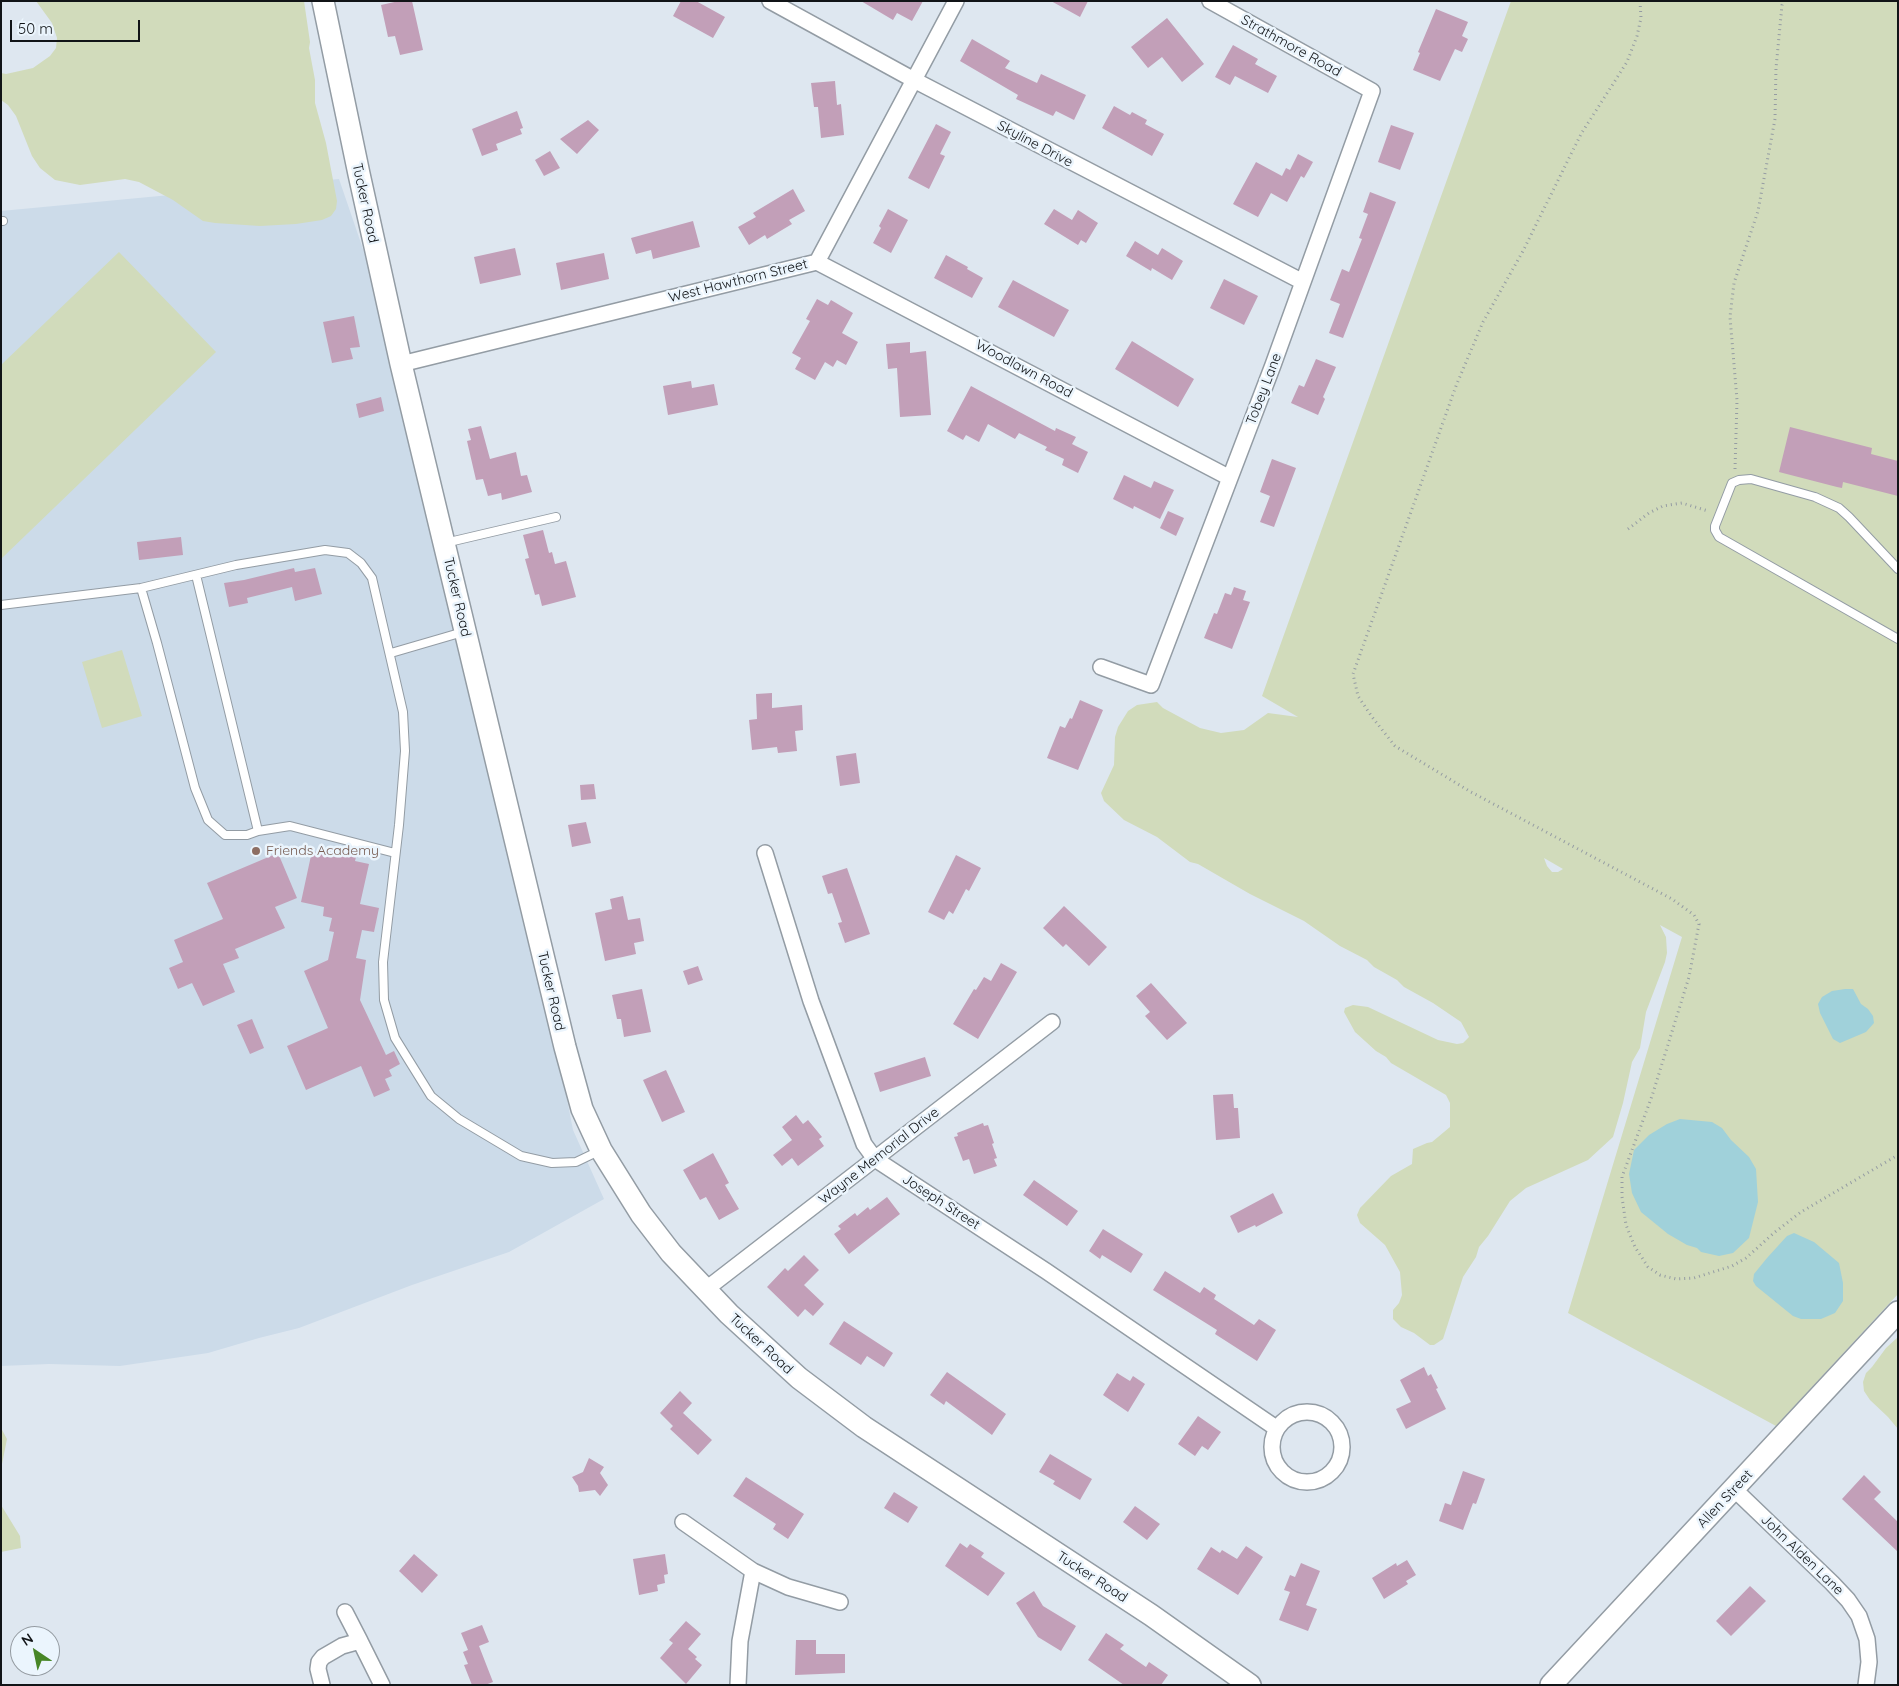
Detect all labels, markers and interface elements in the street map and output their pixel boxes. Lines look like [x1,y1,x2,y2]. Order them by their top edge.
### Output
scale bar [12,10,142,42]
street label: Strathmore Road [1238,12,1344,80]
text: 50 m [18,19,53,38]
street label: Skyline Drive [994,117,1076,171]
street label: Tucker Road [348,162,382,244]
street label: West Hawthorn Street [667,256,809,306]
street label: Woodlawn Road [973,336,1075,402]
street label: Tobey Lane [1243,351,1285,427]
street label: Tucker Road [440,556,474,638]
place label: Friends Academy [266,843,379,859]
marker: Friends Academy [250,845,262,857]
street label: Tucker Road [534,950,568,1032]
street label: Wayne Memorial Drive [816,1104,942,1208]
street label: Joseph Street [899,1171,983,1233]
street label: Tucker Road [726,1310,796,1378]
street label: Allen Street [1694,1466,1756,1532]
street label: John Alden Lane [1757,1511,1847,1599]
street label: Tucker Road [1053,1548,1131,1606]
north arrow [10,1626,60,1676]
text: N [18,1629,36,1650]

